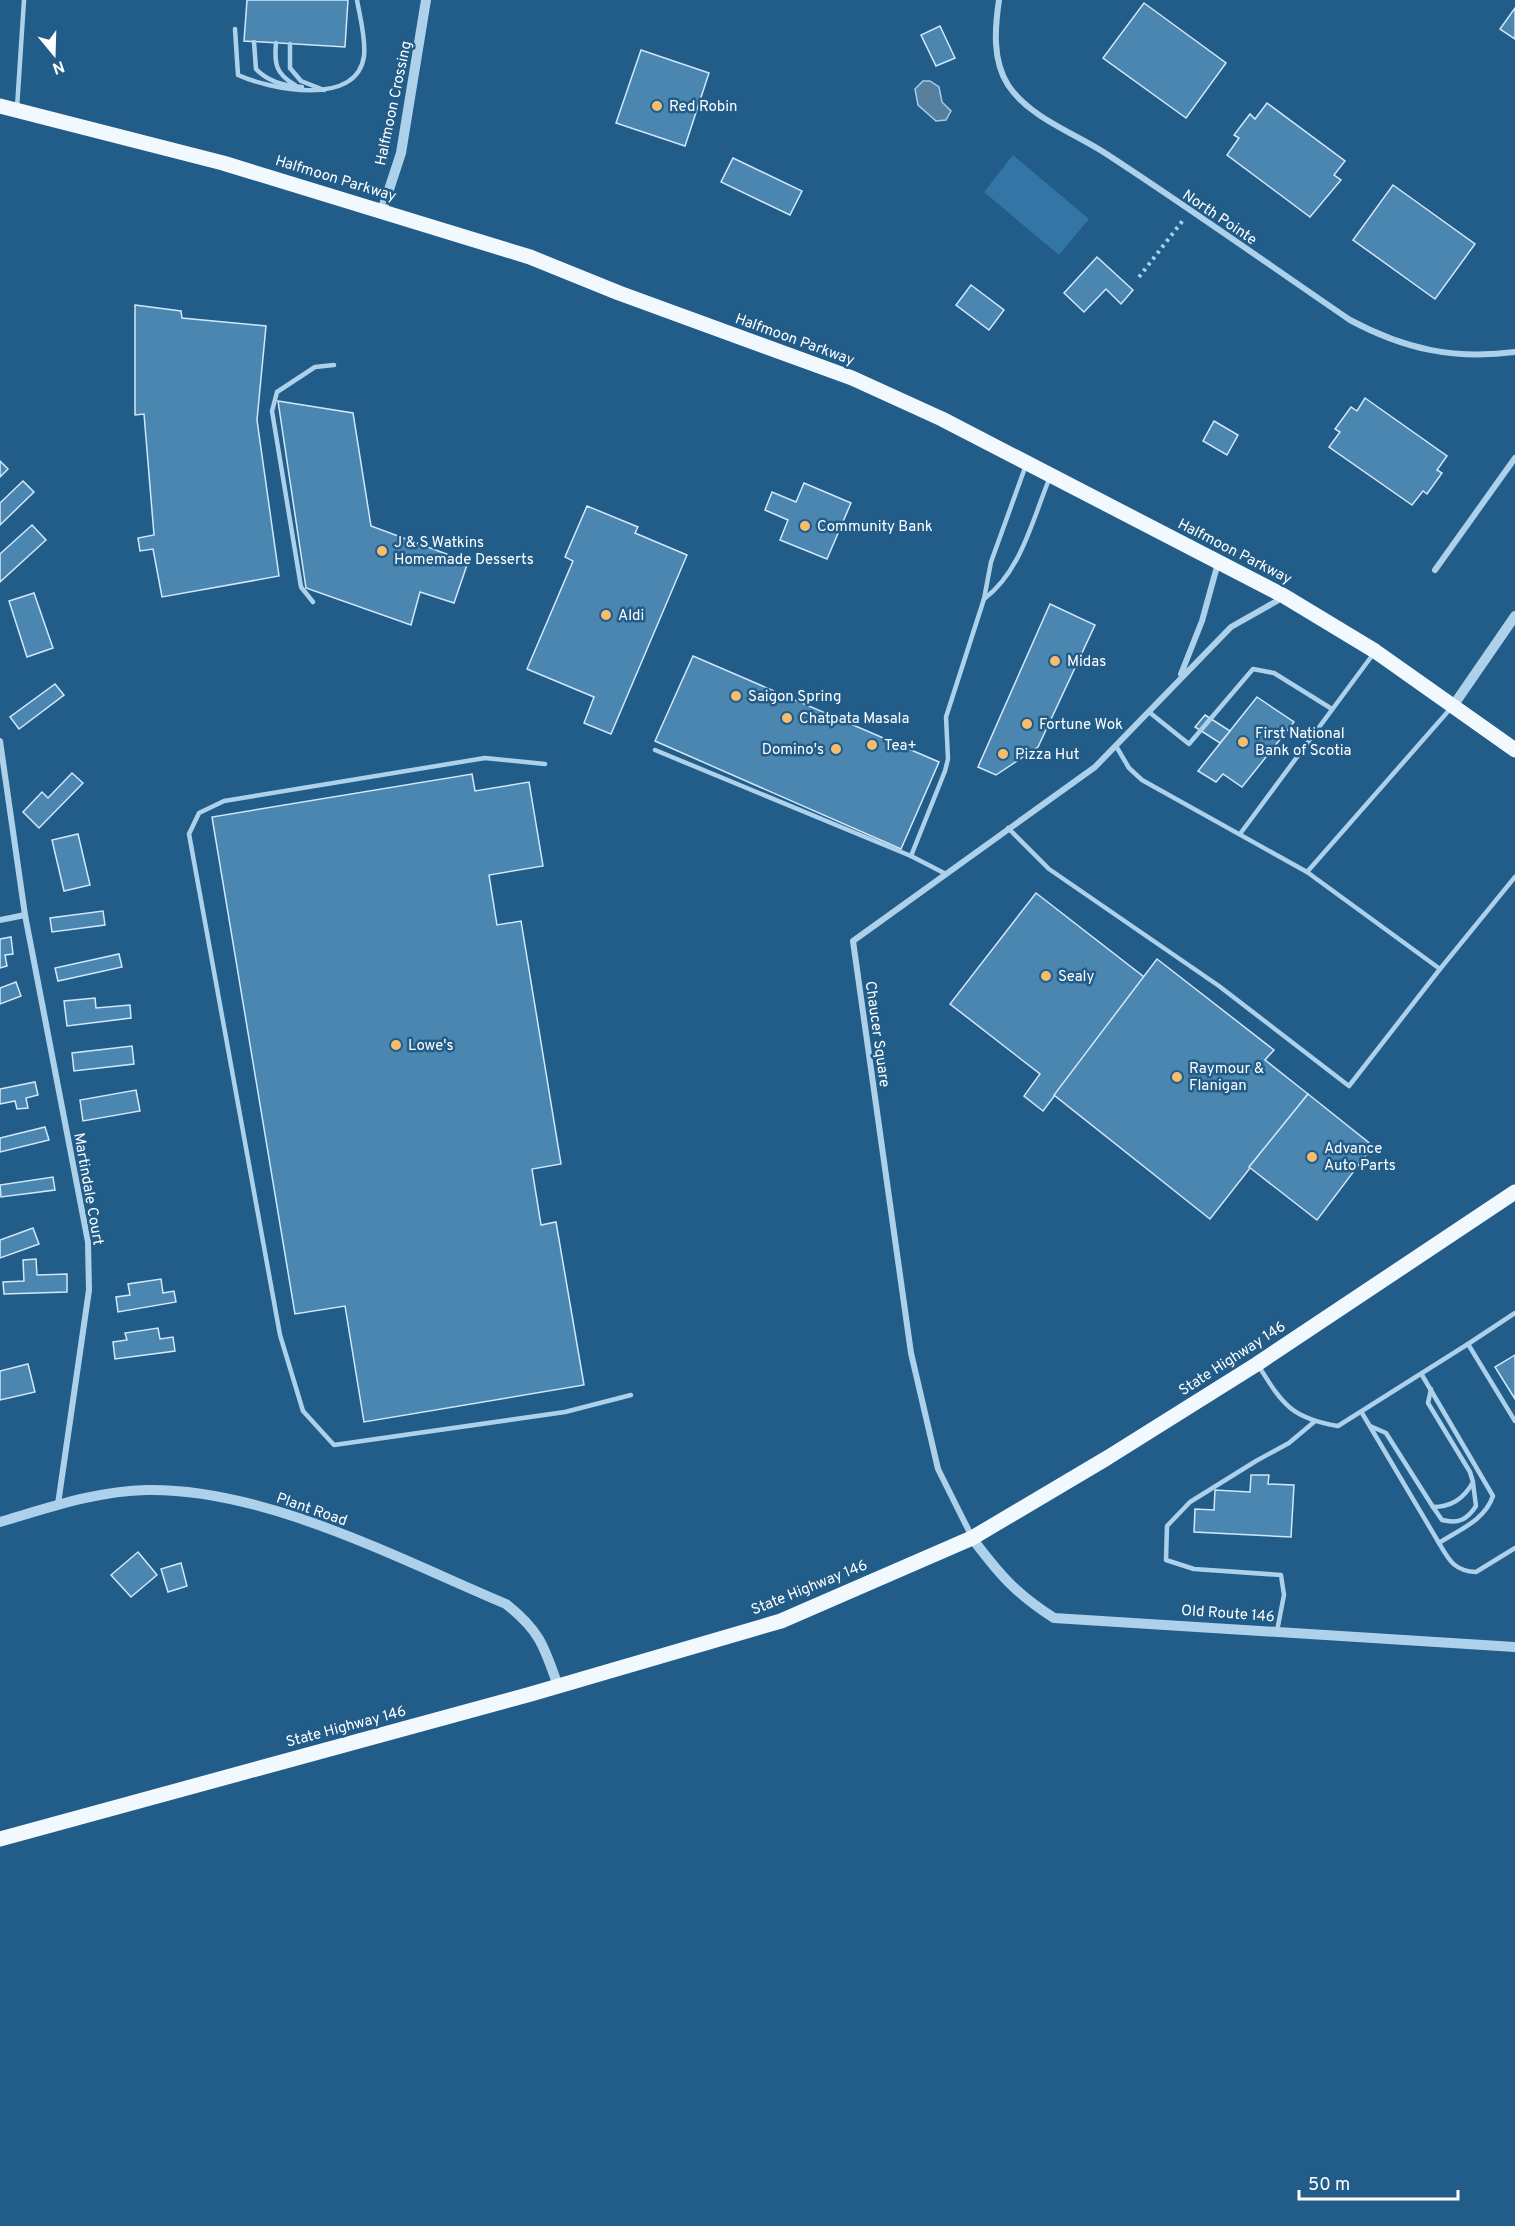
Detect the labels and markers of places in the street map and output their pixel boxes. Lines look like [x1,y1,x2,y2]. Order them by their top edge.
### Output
place label: Red Robin [669,98,738,117]
marker: Red Robin [650,99,664,113]
place label: Community Bank [817,518,933,537]
marker: Community Bank [798,519,812,533]
place label: J & S Watkins Homemade Desserts [394,534,534,570]
marker: J & S Watkins Homemade Desserts [375,544,389,558]
place label: Aldi [618,607,644,626]
marker: Aldi [599,608,613,622]
place label: Midas [1067,653,1106,672]
marker: Midas [1048,654,1062,668]
place label: Saigon Spring [748,688,841,707]
marker: Saigon Spring [729,689,743,703]
place label: Chatpata Masala [799,710,909,729]
marker: Chatpata Masala [780,711,794,725]
place label: Fortune Wok [1039,716,1123,735]
marker: Fortune Wok [1020,717,1034,731]
place label: First National Bank of Scotia [1255,725,1351,761]
marker: First National Bank of Scotia [1236,735,1250,749]
place label: Tea+ [884,737,917,756]
marker: Tea+ [865,738,879,752]
place label: Domino's [762,741,824,760]
marker: Domino's [829,742,843,756]
place label: Pizza Hut [1015,746,1079,765]
marker: Pizza Hut [996,747,1010,761]
place label: Sealy [1058,968,1095,987]
marker: Sealy [1039,969,1053,983]
place label: Lowe's [408,1037,454,1056]
marker: Lowe's [389,1038,403,1052]
place label: Raymour & Flanigan [1189,1060,1264,1096]
marker: Raymour & Flanigan [1170,1070,1184,1084]
place label: Advance Auto Parts [1324,1140,1396,1176]
marker: Advance Auto Parts [1305,1150,1319,1164]

